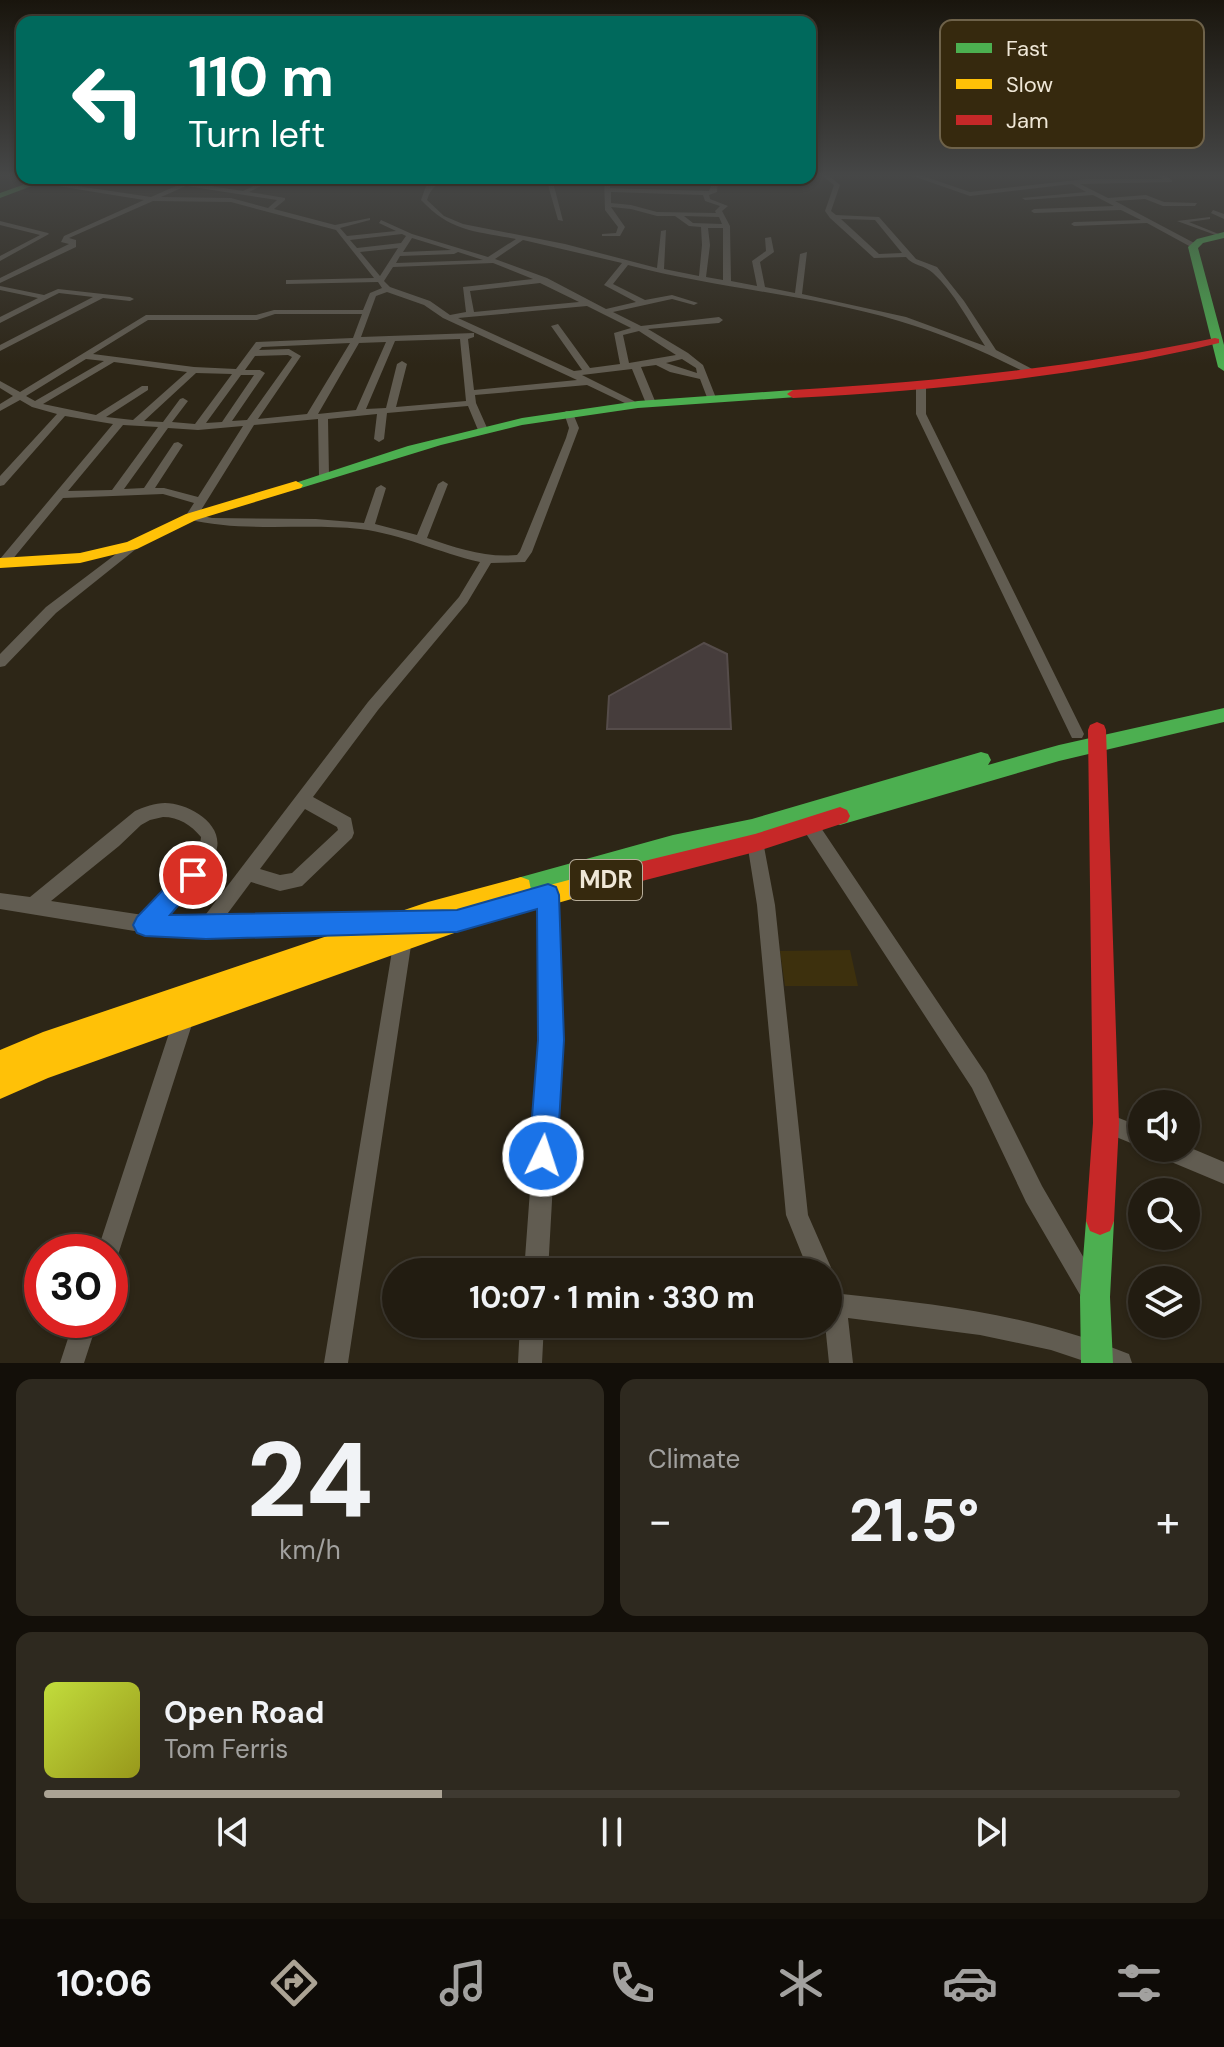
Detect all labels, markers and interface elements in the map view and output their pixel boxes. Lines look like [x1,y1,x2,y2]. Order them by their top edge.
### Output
legend [940,20,1204,148]
text: Fast [1006,34,1048,63]
text: 110 m [188,40,334,113]
icon: left [56,48,160,152]
text: Slow [1006,70,1053,99]
text: Jam [1006,106,1049,135]
text: Turn left [188,111,325,158]
pin [159,841,227,909]
icon: arrive [171,853,215,897]
road number: MDR [570,860,642,900]
map controls [1128,1090,1200,1338]
button: sound [1128,1090,1200,1162]
position arrow [501,1114,585,1198]
button: search [1128,1178,1200,1250]
speed limit sign: 30 [24,1234,128,1338]
button: layers [1128,1266,1200,1338]
text: 10:07 · 1 min · 330 m [469,1278,755,1317]
text: 24 [247,1413,373,1548]
text: Climate [648,1442,740,1476]
text: 21.5° [849,1481,979,1560]
text: − [648,1492,672,1550]
text: + [1156,1492,1180,1550]
text: km/h [279,1533,341,1567]
text: Open Road [164,1693,324,1732]
text: Tom Ferris [164,1732,288,1766]
icon: previous [211,1810,255,1854]
icon: pause [590,1810,634,1854]
icon: next [969,1810,1013,1854]
icon: directions [266,1955,322,2011]
icon: music [435,1955,491,2011]
icon: phone [604,1955,660,2011]
icon: climate [773,1955,829,2011]
icon: car [942,1955,998,2011]
icon: filters [1111,1955,1167,2011]
text: 10:06 [57,1960,152,2007]

